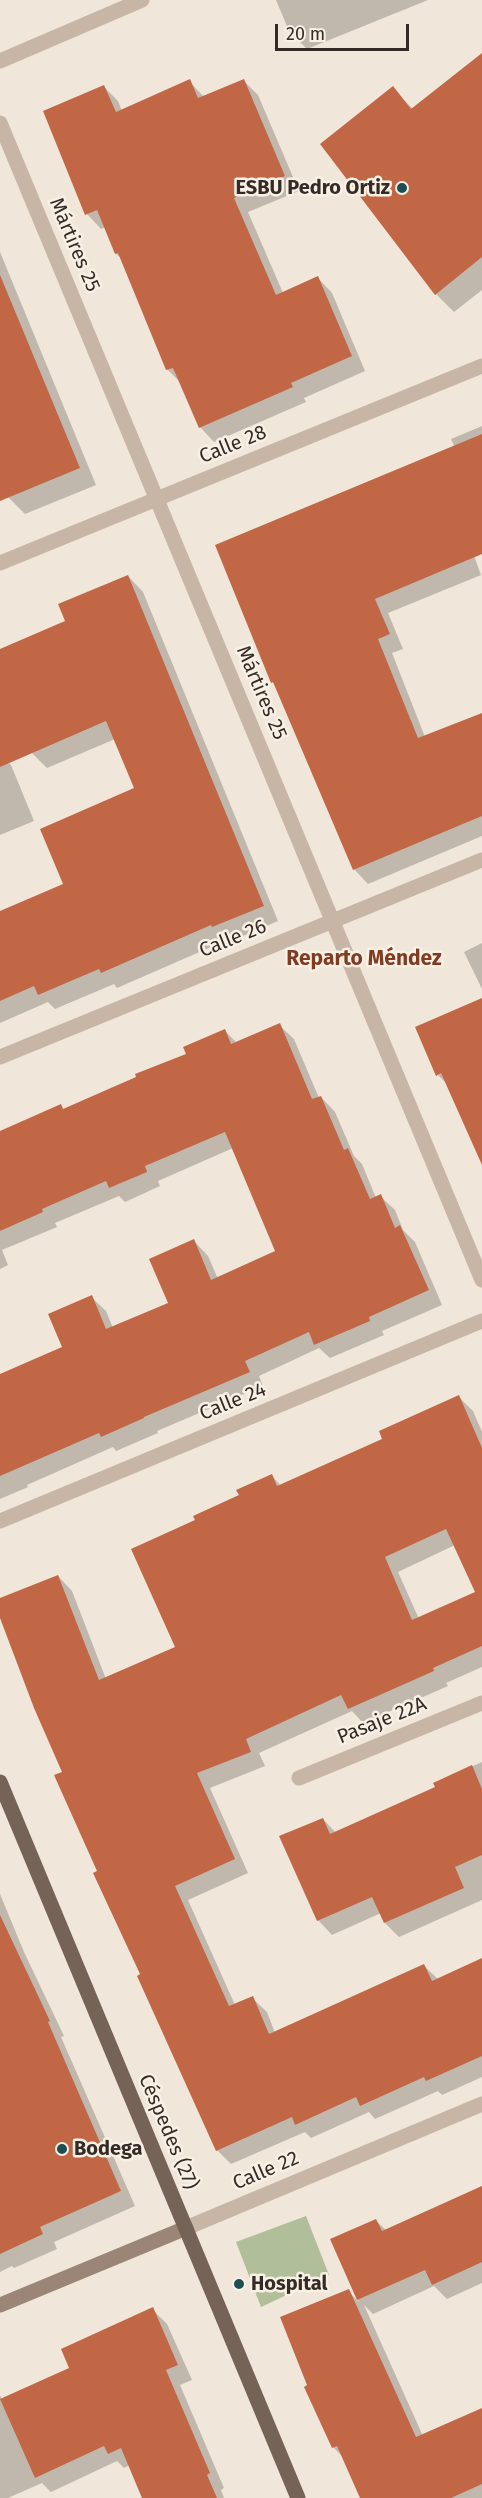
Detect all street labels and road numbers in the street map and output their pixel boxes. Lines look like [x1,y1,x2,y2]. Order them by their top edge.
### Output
street label: Mártires 25 [43,194,105,296]
street label: Calle 28 [196,421,270,469]
street label: Mártires 25 [230,642,292,744]
street label: Calle 26 [196,915,270,963]
street label: Calle 24 [196,1378,270,1426]
street label: Pasaje 22A [334,1692,430,1750]
street label: Céspedes (27) [133,2071,203,2193]
street label: Calle 22 [229,2146,303,2196]

